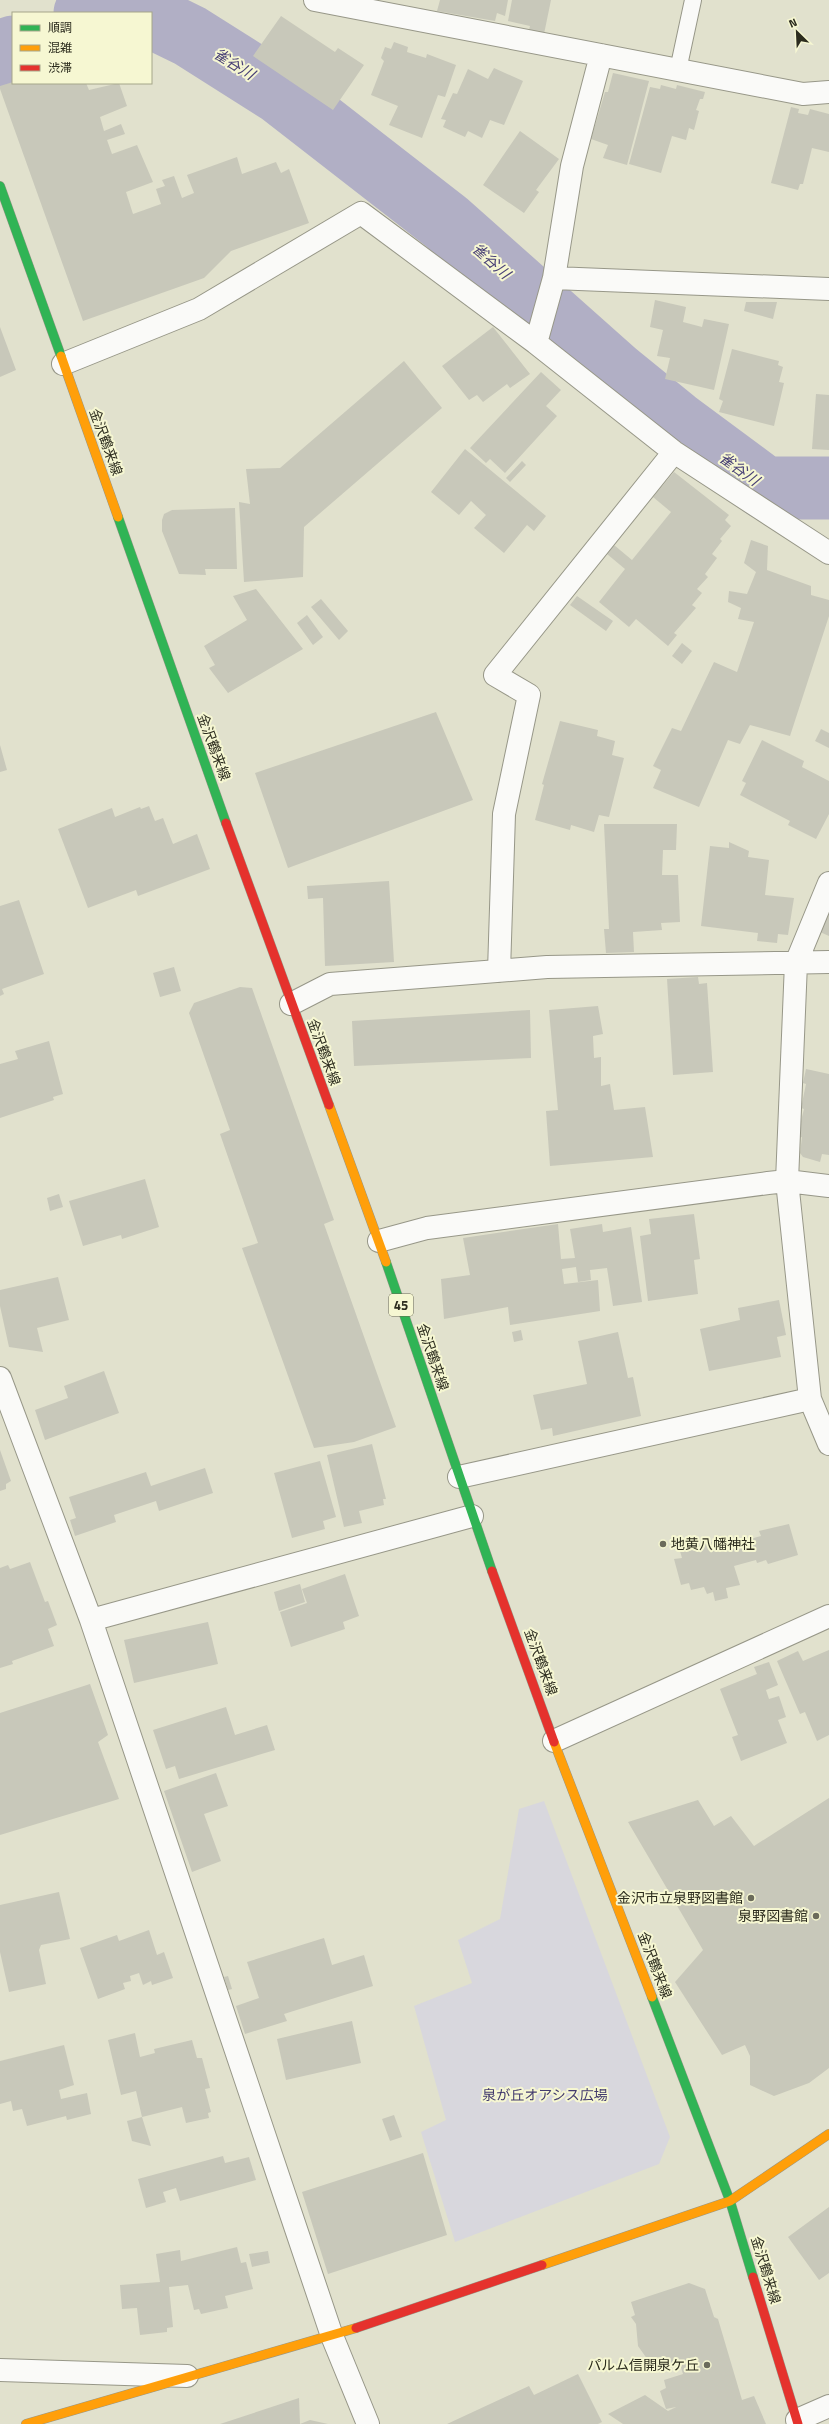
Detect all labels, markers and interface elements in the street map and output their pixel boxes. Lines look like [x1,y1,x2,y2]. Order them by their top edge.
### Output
legend [12,12,152,84]
north arrow [777,12,817,52]
text: N [786,14,800,32]
text: 順調 [48,18,72,37]
text: 混雑 [48,38,72,57]
water label: 雀谷川 [209,42,261,86]
text: 渋滞 [48,58,72,77]
water label: 雀谷川 [467,237,517,286]
street label: 金沢鶴来線 [85,405,128,478]
water label: 雀谷川 [714,446,766,492]
street label: 金沢鶴来線 [193,710,236,783]
street label: 金沢鶴来線 [303,1015,346,1088]
road number: 45 [389,1294,413,1316]
street label: 金沢鶴来線 [412,1320,455,1393]
place label: 地黄八幡神社 [671,1533,755,1554]
marker: 地黄八幡神社 [658,1539,668,1549]
street label: 金沢鶴来線 [520,1625,563,1698]
place label: 金沢市立泉野図書館 [617,1887,743,1908]
marker: 金沢市立泉野図書館 [746,1893,756,1903]
place label: 泉野図書館 [738,1905,808,1926]
marker: 泉野図書館 [811,1911,821,1921]
street label: 金沢鶴来線 [633,1928,678,2001]
park label: 泉が丘オアシス広場 [482,2084,608,2105]
street label: 金沢鶴来線 [746,2233,787,2306]
place label: パルム信開泉ケ丘 [587,2354,699,2375]
marker: パルム信開泉ケ丘 [702,2360,712,2370]

